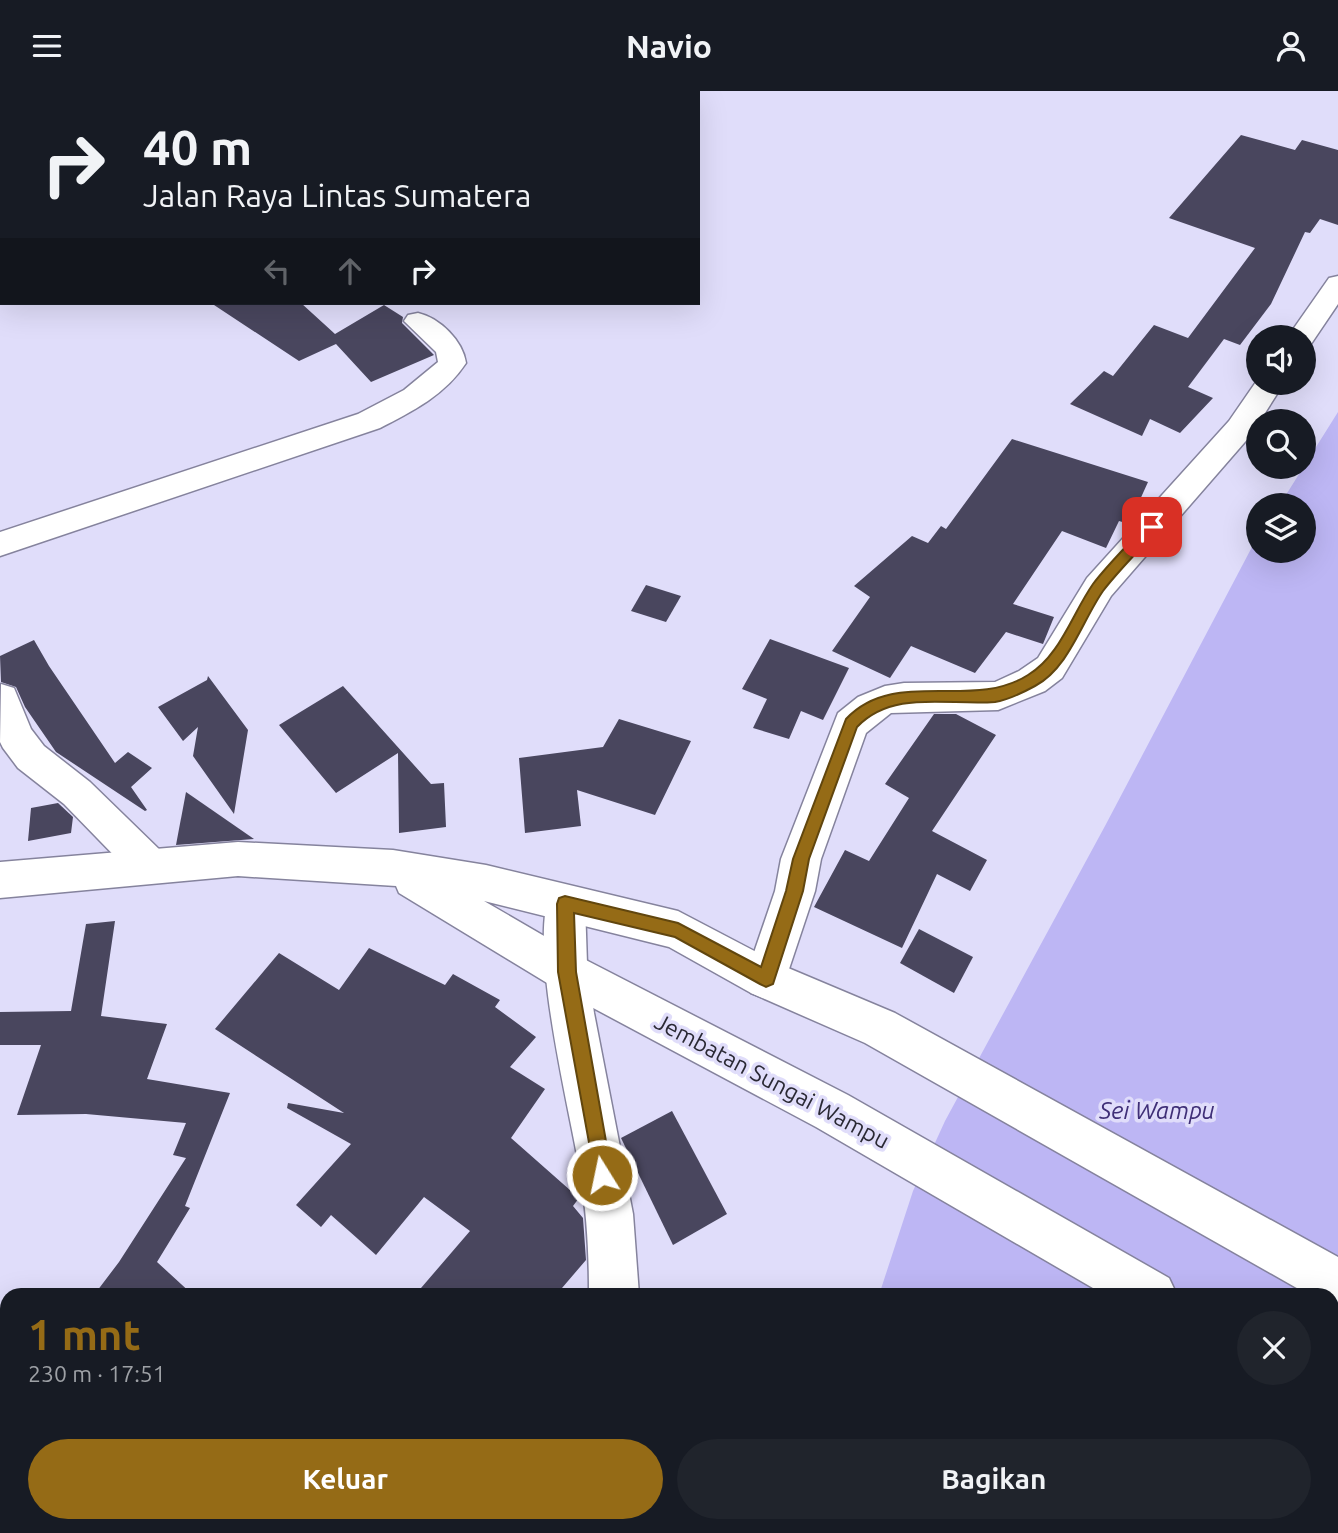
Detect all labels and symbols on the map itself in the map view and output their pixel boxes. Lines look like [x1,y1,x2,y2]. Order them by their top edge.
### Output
pin [1122,497,1182,557]
street label: Jembatan Sungai Wampu [651,1008,894,1153]
water label: Sei Wampu [1098,1097,1215,1124]
position arrow [565,1138,639,1212]

